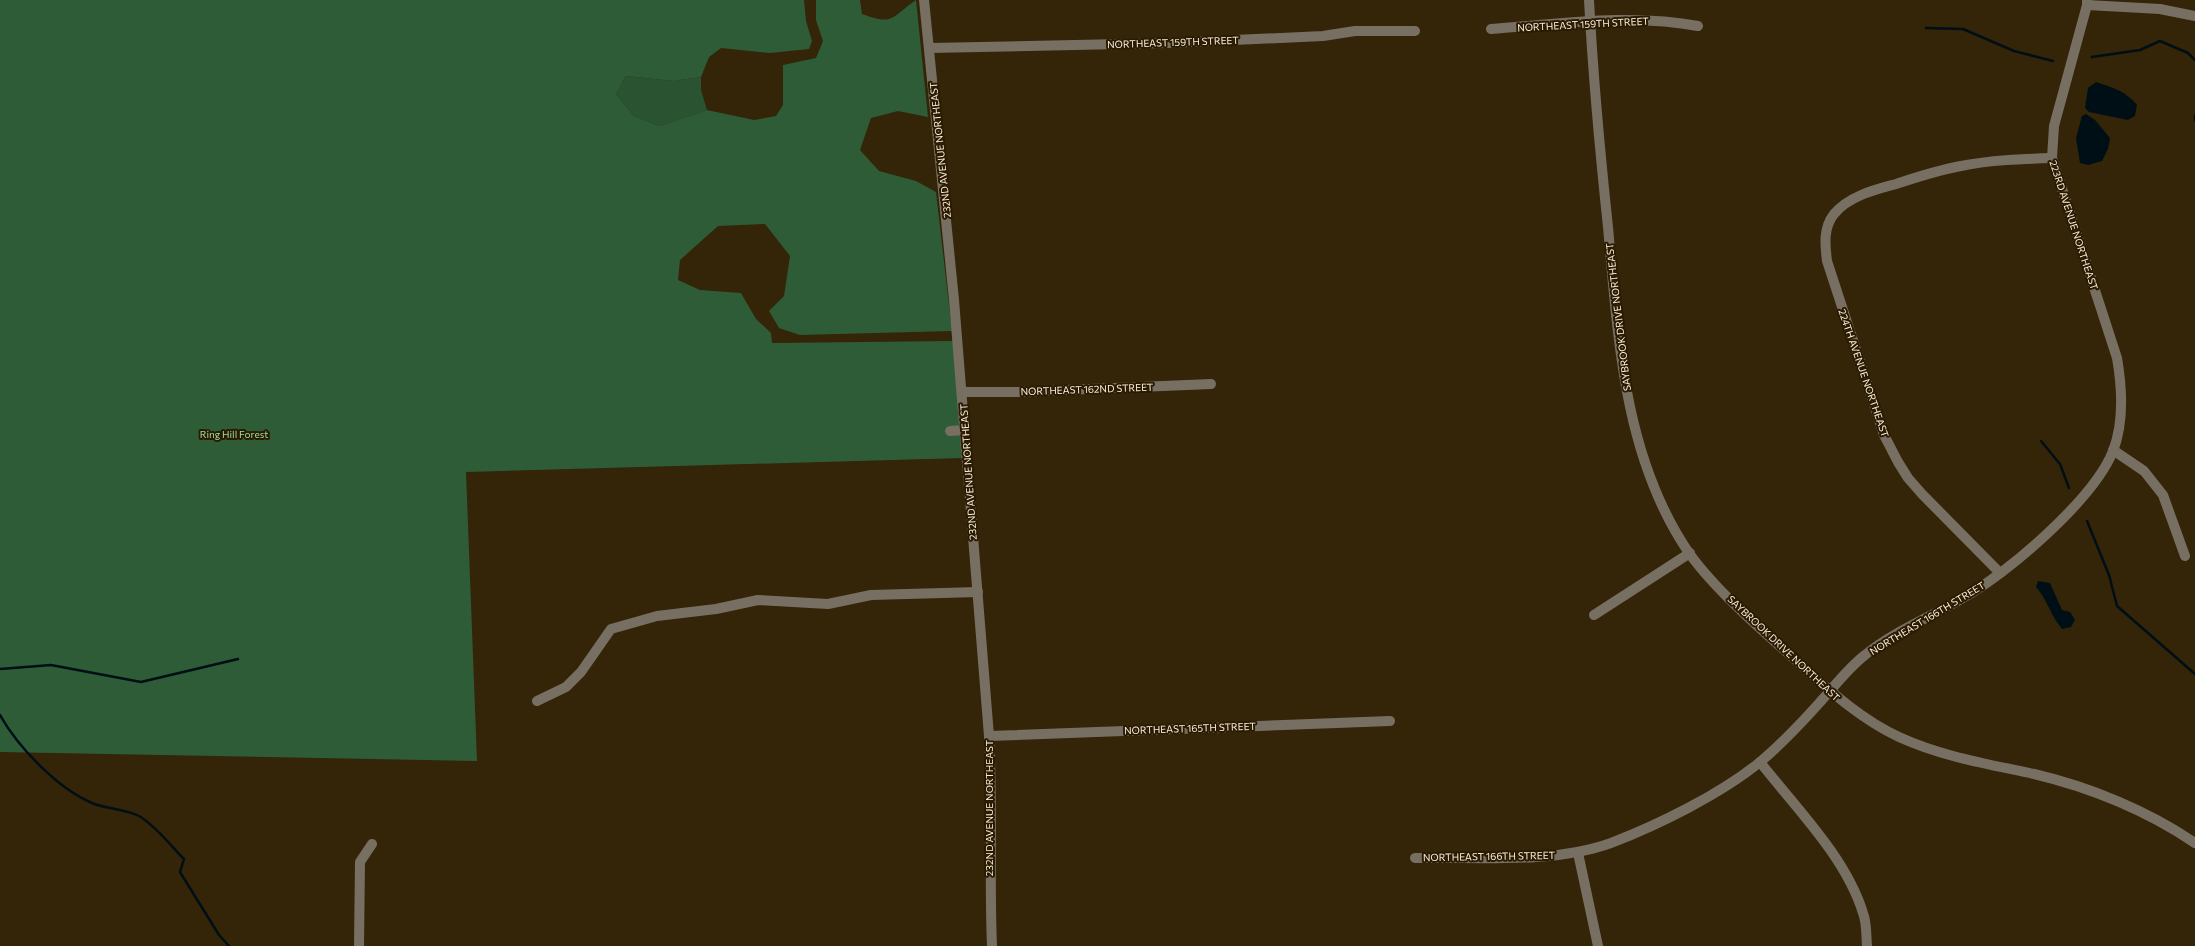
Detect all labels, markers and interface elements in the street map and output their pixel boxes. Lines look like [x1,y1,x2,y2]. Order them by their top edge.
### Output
street label: NORTHEAST 159TH STREET [1517,15,1650,33]
street label: NORTHEAST 159TH STREET [1107,34,1240,50]
street label: 232ND AVENUE NORTHEAST [927,81,953,218]
street label: 223RD AVENUE NORTHEAST [2047,159,2101,292]
street label: SAYBROOK DRIVE NORTHEAST [1603,242,1633,392]
street label: 224TH AVENUE NORTHEAST [1836,307,1892,439]
street label: NORTHEAST 162ND STREET [1020,381,1154,397]
street label: 232ND AVENUE NORTHEAST [957,403,979,540]
park label: Ring Hill Forest [200,428,268,440]
street label: NORTHEAST 166TH STREET [1867,579,1987,657]
street label: SAYBROOK DRIVE NORTHEAST [1725,593,1843,704]
street label: NORTHEAST 165TH STREET [1124,720,1257,736]
street label: 232ND AVENUE NORTHEAST [983,739,995,876]
street label: NORTHEAST 166TH STREET [1423,849,1556,863]

